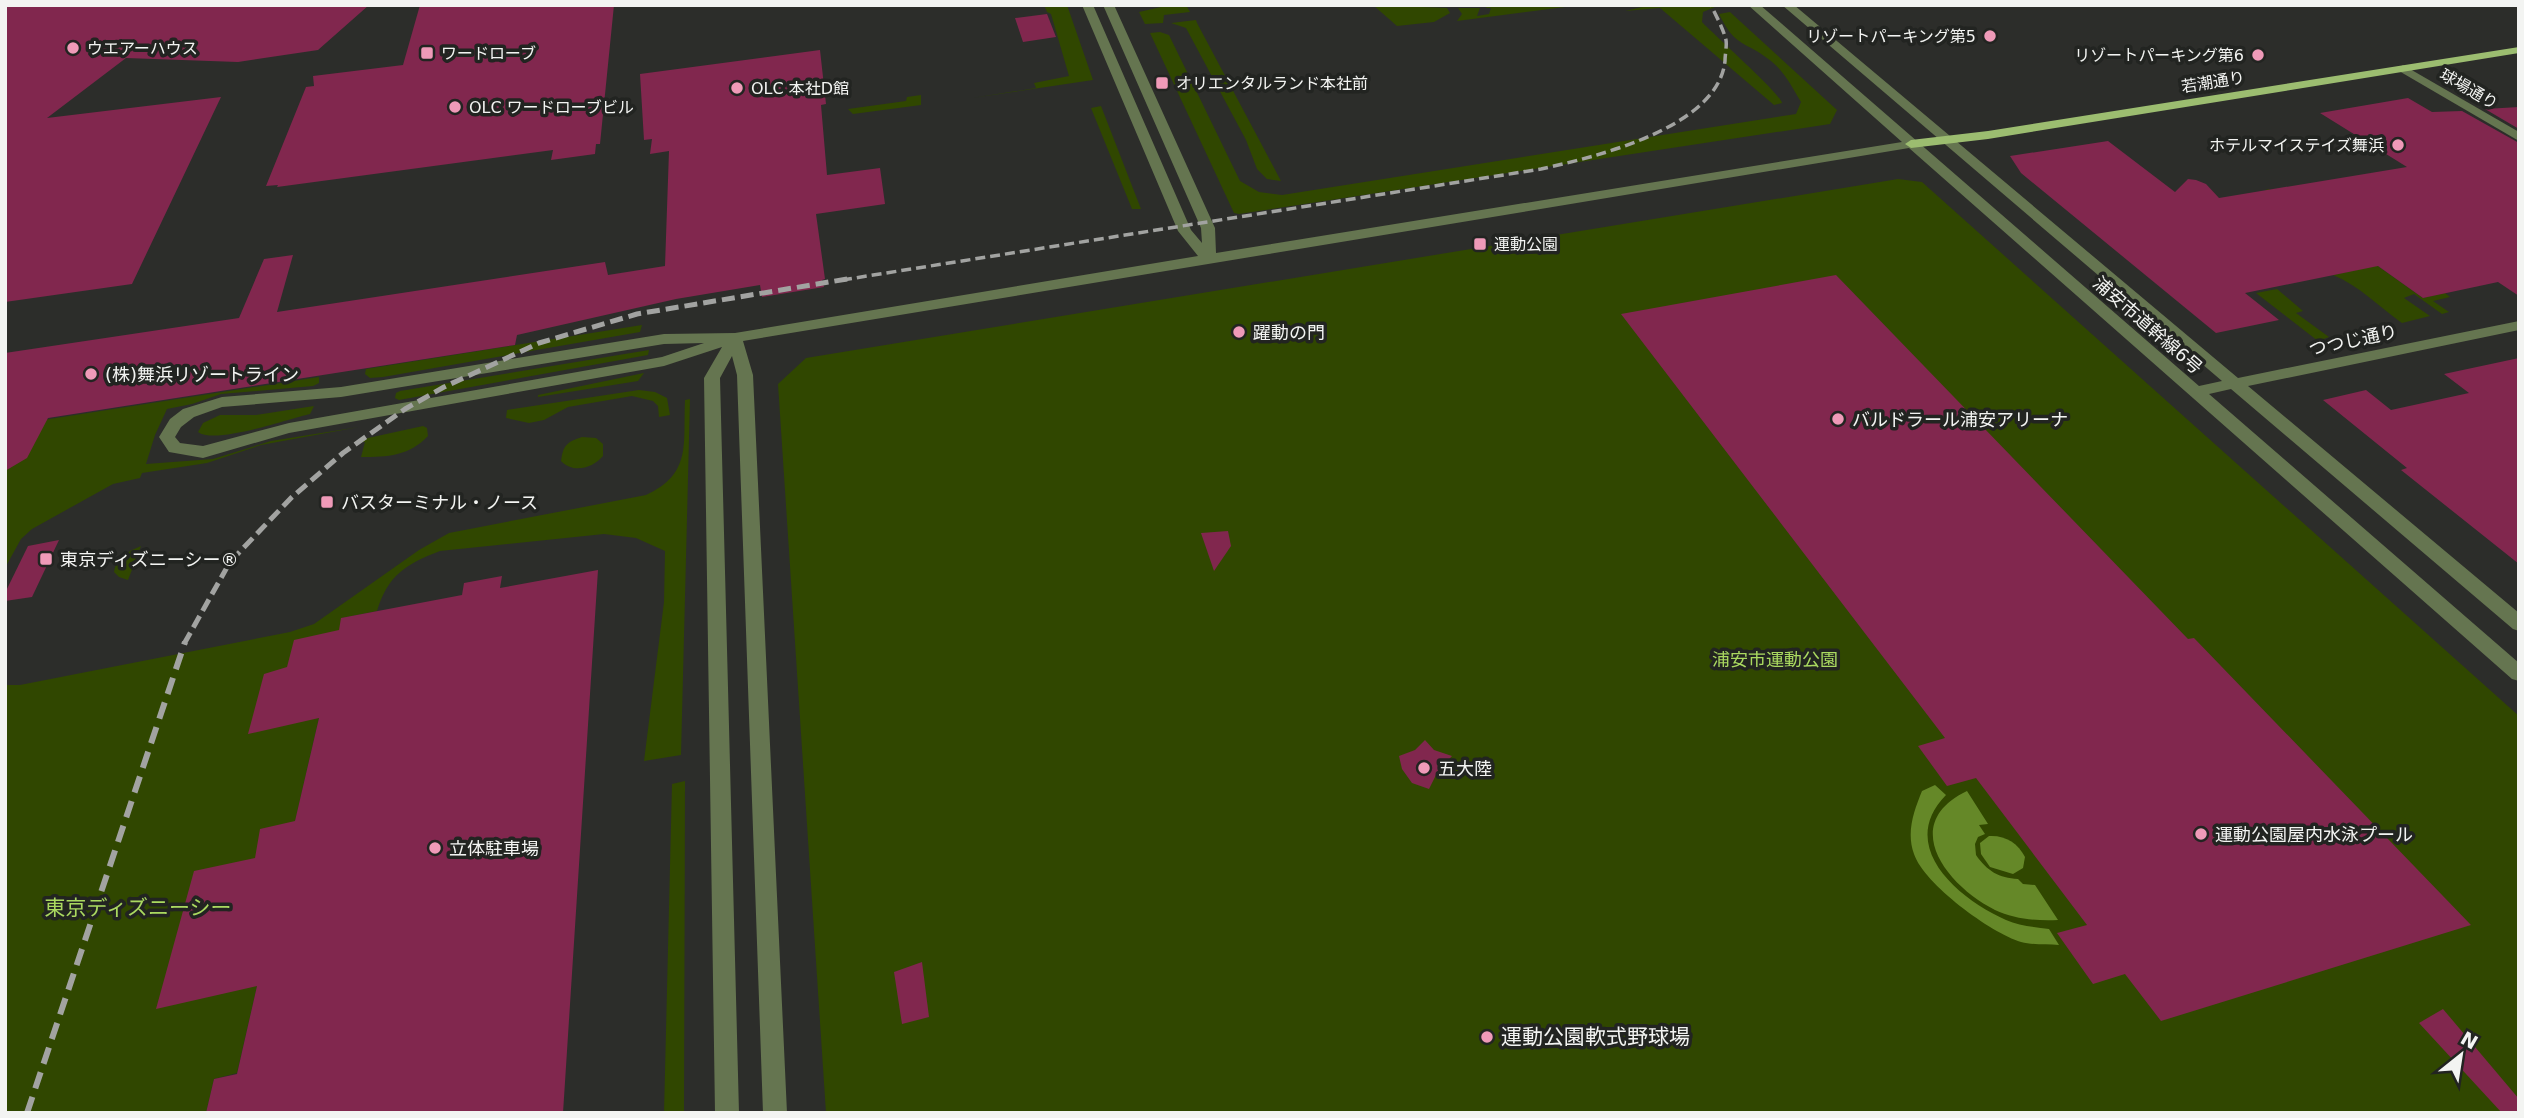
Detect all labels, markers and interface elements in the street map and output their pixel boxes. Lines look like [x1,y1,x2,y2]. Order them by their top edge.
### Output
place label: リゾートパーキング第5 [1806,27,1976,46]
marker: リゾートパーキング第5 [1982,28,1998,44]
place label: ウエアーハウス [87,39,198,58]
marker: ウエアーハウス [65,40,81,56]
place label: ワードローブ [441,44,536,63]
marker: ワードローブ [419,45,435,61]
place label: リゾートパーキング第6 [2074,46,2244,65]
marker: リゾートパーキング第6 [2250,47,2266,63]
street label: 球場通り [2437,65,2501,113]
street label: 若潮通り [2180,68,2246,96]
place label: オリエンタルランド本社前 [1176,74,1368,93]
marker: オリエンタルランド本社前 [1154,75,1170,91]
place label: OLC 本社D館 [751,79,849,98]
marker: OLC 本社D館 [729,80,745,96]
place label: OLC ワードローブビル [469,98,634,117]
marker: OLC ワードローブビル [447,99,463,115]
place label: ホテルマイステイズ舞浜 [2209,136,2384,155]
marker: ホテルマイステイズ舞浜 [2390,137,2406,153]
place label: 運動公園 [1494,235,1558,254]
marker: 運動公園 [1472,236,1488,252]
street label: 浦安市道幹線6号 [2089,272,2207,378]
street label: つつじ通り [2307,320,2399,360]
place label: 躍動の門 [1253,322,1325,343]
marker: 躍動の門 [1231,324,1247,340]
place label: (株)舞浜リゾートライン [105,364,299,385]
marker: (株)舞浜リゾートライン [83,366,99,382]
place label: バルドラール浦安アリーナ [1852,409,2068,430]
marker: バルドラール浦安アリーナ [1830,411,1846,427]
place label: バスターミナル・ノース [341,492,538,513]
marker: バスターミナル・ノース [319,494,335,510]
place label: 東京ディズニーシー® [60,549,238,570]
marker: 東京ディズニーシー® [38,551,54,567]
park label: 浦安市運動公園 [1712,649,1838,670]
place label: 五大陸 [1438,758,1492,779]
marker: 五大陸 [1416,760,1432,776]
place label: 運動公園屋内水泳プール [2215,824,2413,845]
marker: 運動公園屋内水泳プール [2193,826,2209,842]
place label: 立体駐車場 [449,838,539,859]
marker: 立体駐車場 [427,840,443,856]
park label: 東京ディズニーシー [44,896,232,920]
north arrow [2426,1020,2496,1090]
place label: 運動公園軟式野球場 [1501,1025,1690,1049]
text: N [2457,1027,2482,1054]
marker: 運動公園軟式野球場 [1479,1029,1495,1045]

